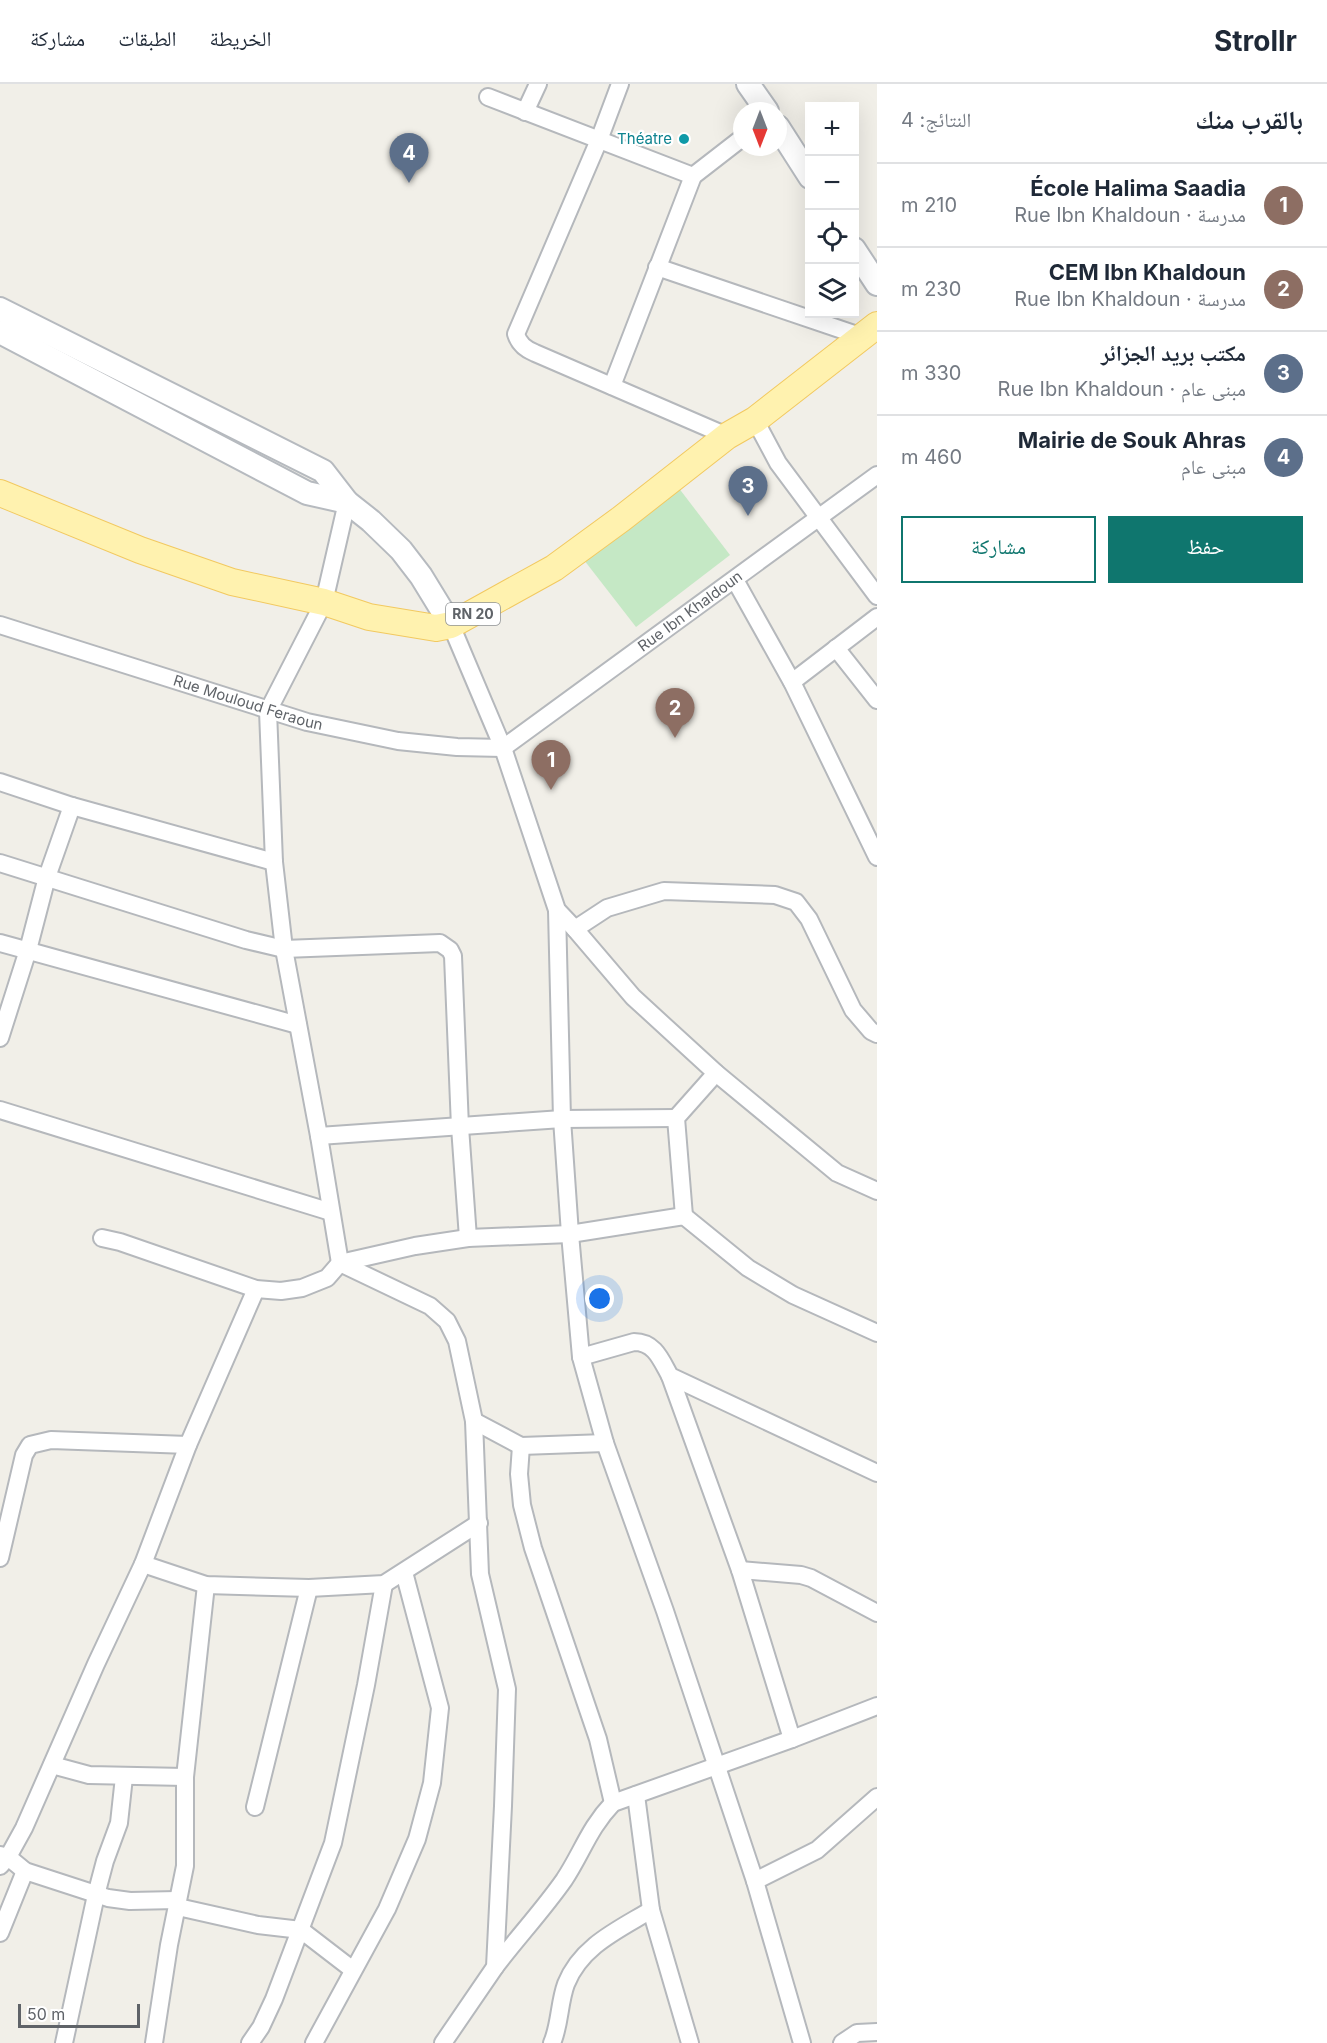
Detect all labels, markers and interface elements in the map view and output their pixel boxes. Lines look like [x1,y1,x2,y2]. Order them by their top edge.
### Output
text: Strollr [1214,24,1297,58]
text: مشاركة [30,26,85,51]
text: الطبقات [118,26,177,51]
text: الخريطة [210,26,271,51]
north arrow [733,102,787,156]
map controls [805,102,859,318]
button: + [805,102,859,156]
text: بالقرب منك [1195,104,1303,135]
text: النتائج: 4 [901,108,971,132]
place label: Théatre [617,129,672,148]
marker: Théatre [677,132,691,146]
pin: 4 [390,134,428,183]
button: − [805,156,859,210]
text: École Halima Saadia [1030,175,1246,201]
text: 210 m [901,193,957,217]
text: 1 [1279,193,1288,217]
text: مدرسة · Rue Ibn Khaldoun [1014,203,1246,227]
button: locate [805,210,859,264]
text: CEM Ibn Khaldoun [1049,259,1246,285]
button: layers [805,264,859,318]
text: 230 m [901,277,961,301]
text: 2 [1277,277,1290,301]
text: مدرسة · Rue Ibn Khaldoun [1014,287,1246,311]
text: مكتب بريد الجزائر [1101,340,1246,366]
text: 330 m [901,361,961,385]
text: 3 [1277,361,1290,385]
text: مبنى عام · Rue Ibn Khaldoun [998,377,1246,401]
text: Mairie de Souk Ahras [1018,427,1246,453]
text: 460 m [901,445,962,469]
text: 4 [1277,445,1290,469]
text: مبنى عام [1181,455,1246,479]
pin: 3 [728,466,768,516]
button: مشاركة [901,516,1096,583]
button: حفظ [1108,516,1303,583]
street label: Rue Ibn Khaldoun [634,566,746,655]
road number: RN 20 [446,603,500,625]
street label: Rue Mouloud Feraoun [171,670,325,734]
pin: 2 [656,688,694,738]
pin: 1 [532,740,570,790]
your location [585,1284,614,1313]
scale bar [18,2001,140,2028]
text: 50 m [27,2004,65,2024]

